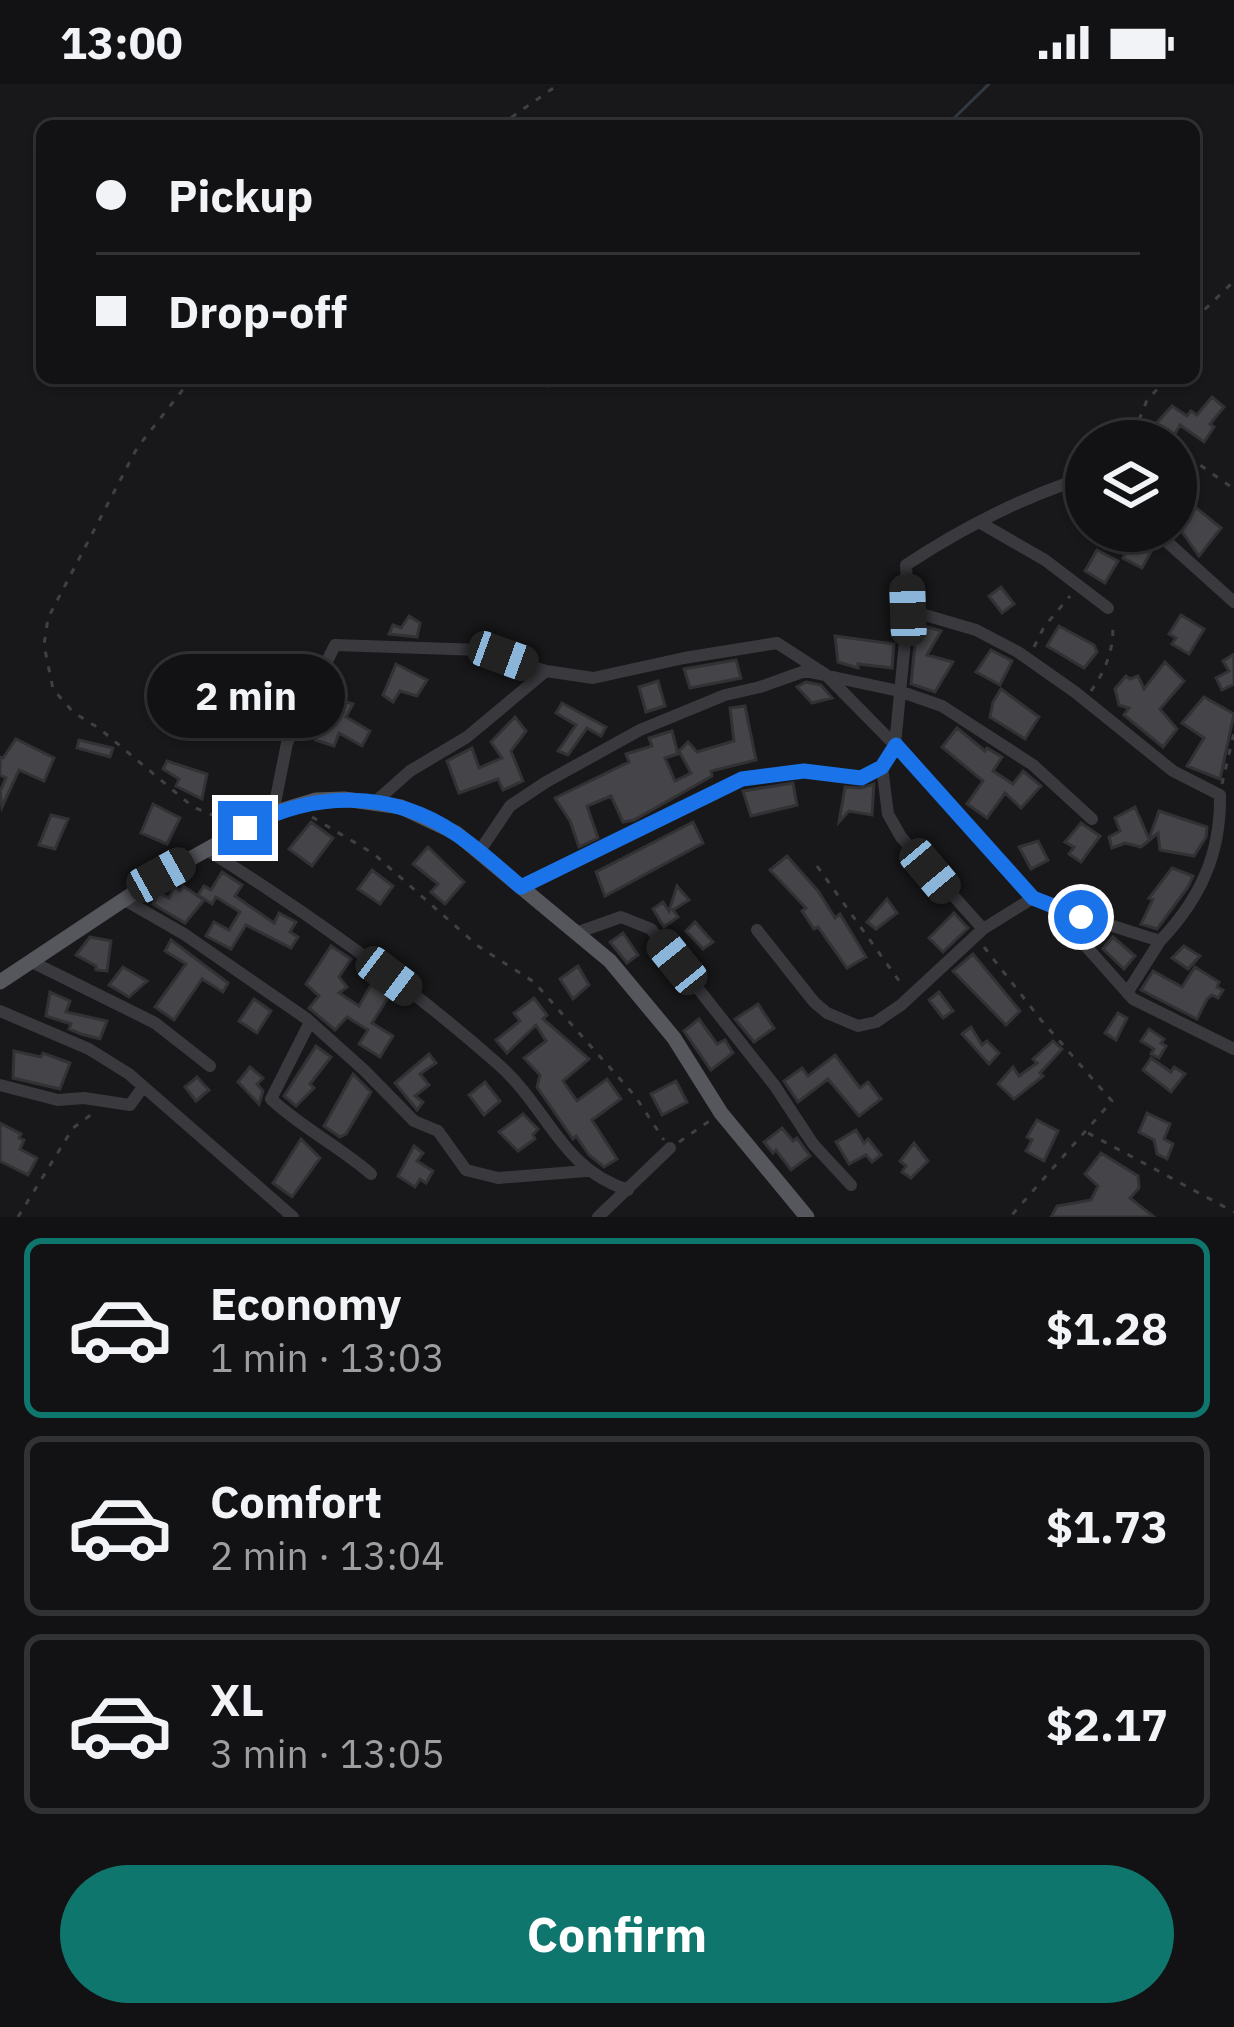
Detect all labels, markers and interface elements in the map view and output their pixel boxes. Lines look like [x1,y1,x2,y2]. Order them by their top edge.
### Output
text: 13:00 [60,13,183,71]
text: Pickup [168,166,313,224]
text: Drop-off [168,282,347,340]
map controls [1065,420,1197,552]
button: layers [1065,420,1197,552]
car [889,573,927,647]
car [463,627,543,685]
callout: 2 min [146,654,344,738]
text: 2 min [195,670,297,721]
route end [218,801,272,855]
car [893,832,967,910]
car [121,842,201,908]
route start [1054,890,1108,944]
car [640,923,714,1001]
car [349,940,429,1012]
icon: car [66,1274,174,1382]
text: Economy [210,1274,401,1332]
text: $1.28 [1046,1299,1168,1357]
text: 1 min · 13:03 [210,1332,445,1383]
icon: car [66,1472,174,1580]
text: Comfort [210,1472,382,1530]
text: $1.73 [1046,1497,1168,1555]
text: 2 min · 13:04 [210,1530,445,1581]
icon: car [66,1670,174,1778]
text: XL [210,1670,264,1728]
text: $2.17 [1046,1695,1168,1753]
text: 3 min · 13:05 [210,1728,445,1779]
button: Confirm [60,1865,1174,2003]

